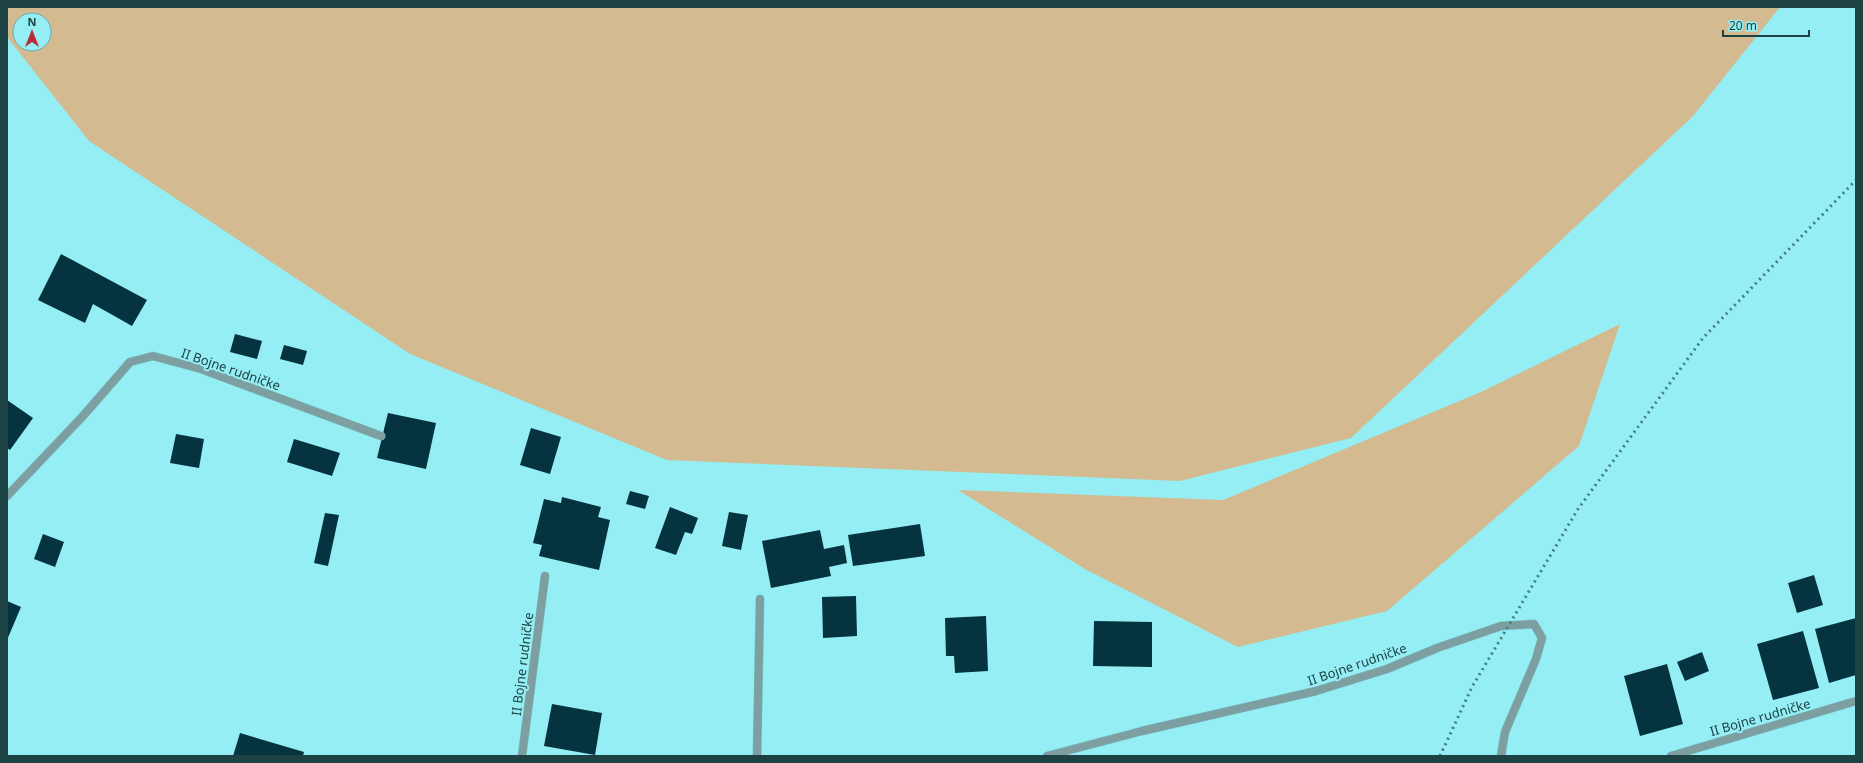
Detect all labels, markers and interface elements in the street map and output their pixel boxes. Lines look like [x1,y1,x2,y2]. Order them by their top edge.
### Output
north arrow [12,12,52,52]
scale bar [1723,12,1809,38]
text: N [28,14,36,29]
text: 20 m [1729,17,1757,34]
street label: II Bojne rudničke [179,344,283,394]
street label: II Bojne rudničke [507,611,537,717]
street label: II Bojne rudničke [1305,639,1409,689]
street label: II Bojne rudničke [1708,694,1812,740]

